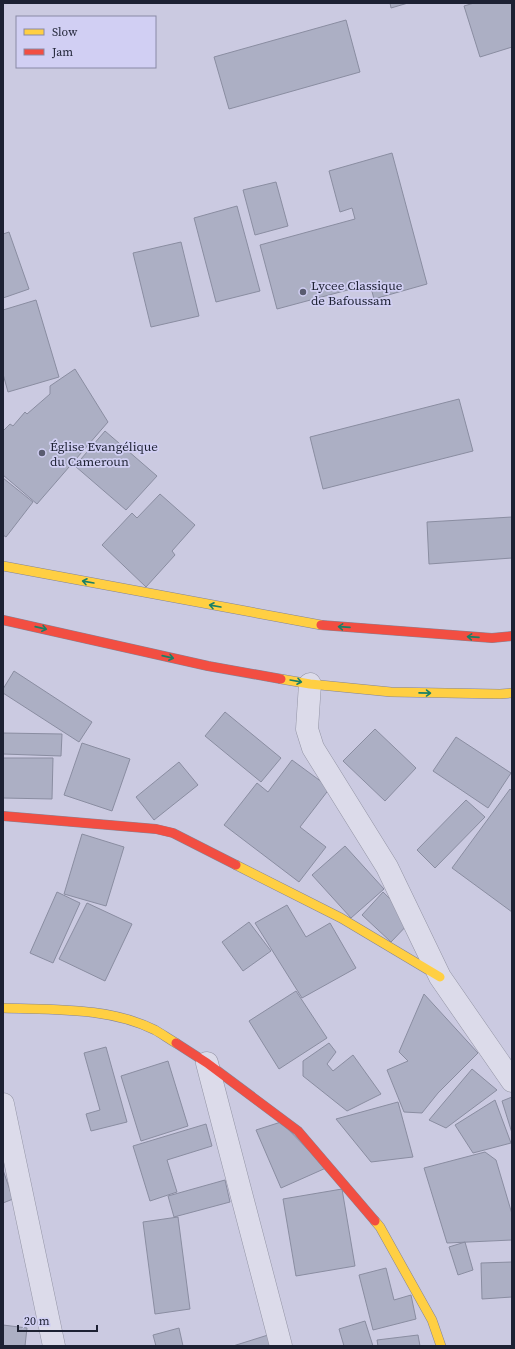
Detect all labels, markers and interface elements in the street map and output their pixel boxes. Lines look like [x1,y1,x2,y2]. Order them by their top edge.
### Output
legend [16,16,156,68]
text: Slow [52,24,78,40]
text: Jam [51,44,73,60]
place label: Lycee Classique de Bafoussam [311,277,403,309]
marker: Lycee Classique de Bafoussam [298,287,308,297]
place label: Église Evangélique du Cameroun [50,438,158,470]
marker: Église Evangélique du Cameroun [37,448,47,458]
one-way arrow [81,578,94,586]
one-way arrow [209,602,222,610]
one-way arrow [337,624,350,631]
one-way arrow [34,625,47,633]
one-way arrow [467,633,480,640]
one-way arrow [161,653,174,661]
one-way arrow [289,677,302,685]
one-way arrow [418,689,431,696]
scale bar [18,1307,97,1333]
text: 20 m [24,1313,50,1329]

